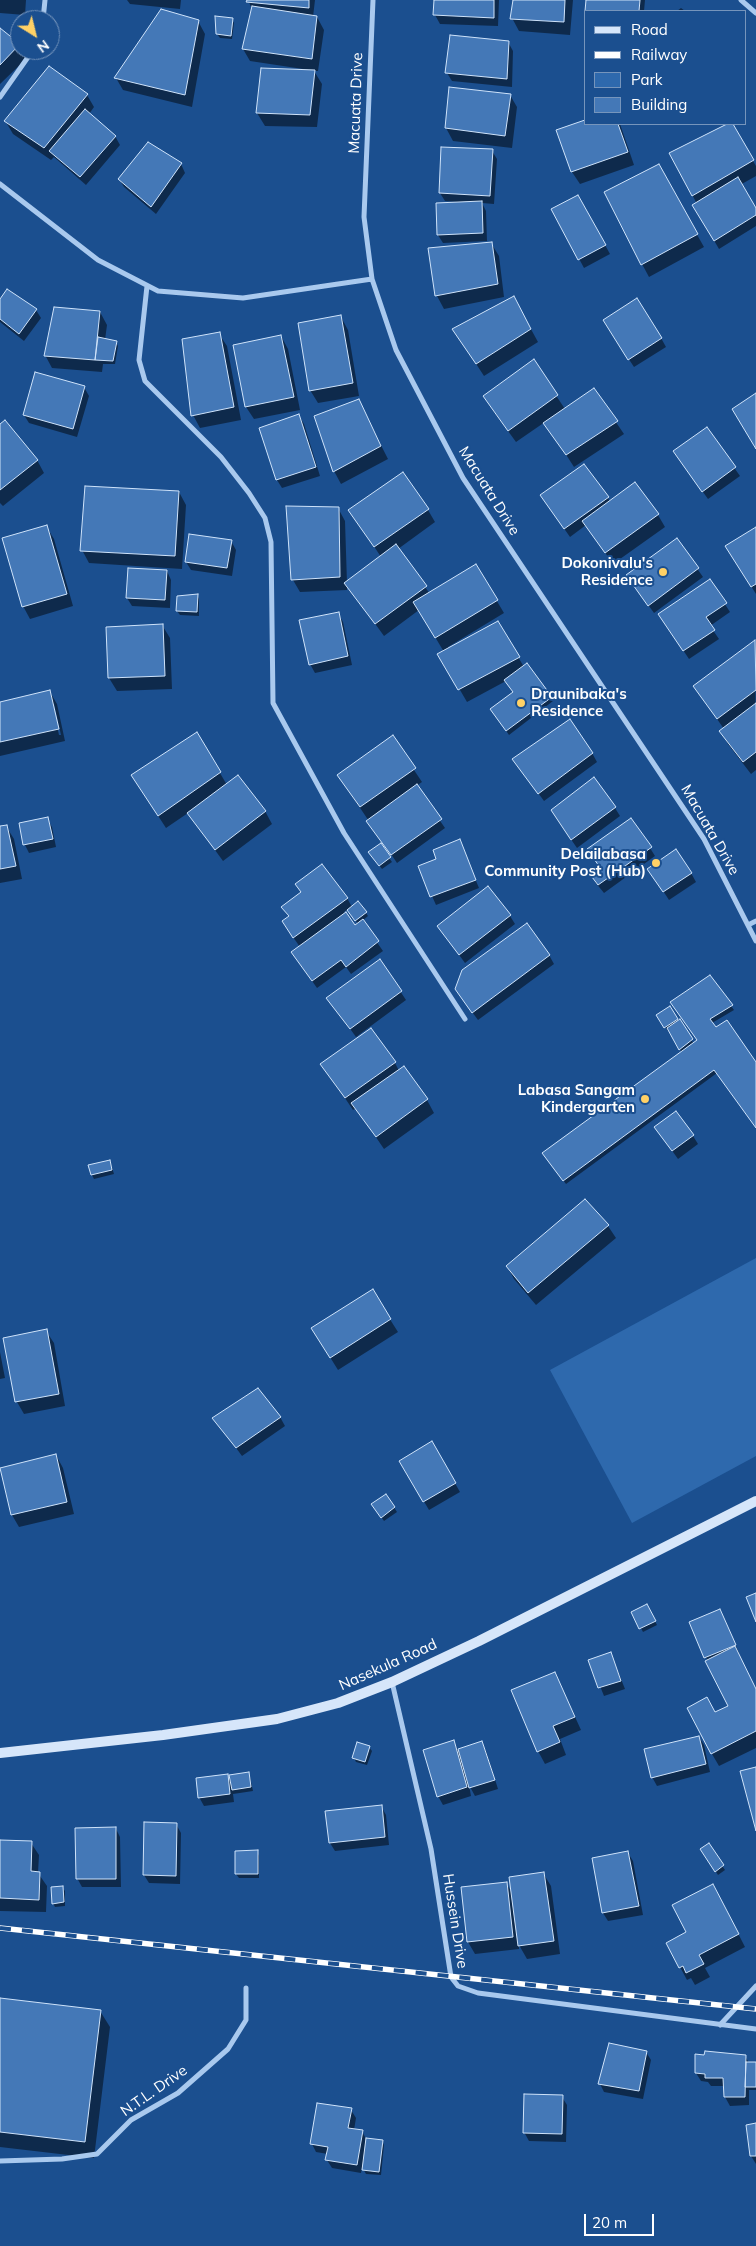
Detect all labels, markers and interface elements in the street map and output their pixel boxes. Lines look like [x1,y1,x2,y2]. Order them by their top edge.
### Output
north arrow [10,10,60,60]
legend [584,10,746,125]
text: Road [631,20,668,39]
text: N [34,36,53,57]
text: Railway [631,45,687,64]
street label: Macuata Drive [345,52,367,154]
text: Park [631,70,663,89]
text: Building [631,95,687,114]
street label: Macuata Drive [455,443,523,539]
place label: Dokonivalu's Residence [561,554,653,589]
marker: Dokonivalu's Residence [657,566,669,578]
place label: Draunibaka's Residence [531,685,627,720]
marker: Draunibaka's Residence [515,697,527,709]
street label: Macuata Drive [677,782,743,878]
place label: Delailabasa Community Post (Hub) [484,845,646,880]
marker: Delailabasa Community Post (Hub) [650,857,662,869]
place label: Labasa Sangam Kindergarten [518,1081,635,1116]
marker: Labasa Sangam Kindergarten [639,1093,651,1105]
street label: Nasekula Road [336,1635,440,1695]
street label: Hussein Drive [439,1872,471,1970]
street label: N.T.L. Drive [117,2061,191,2121]
scale bar [586,2204,656,2236]
text: 20 m [592,2213,627,2232]

